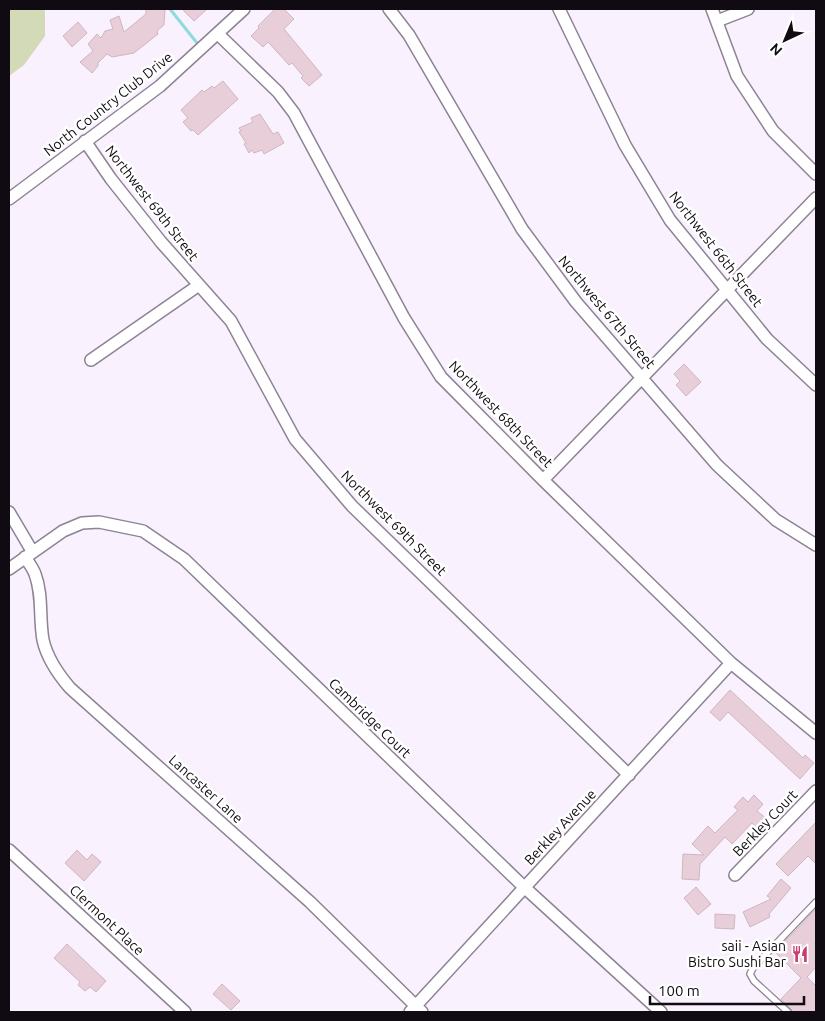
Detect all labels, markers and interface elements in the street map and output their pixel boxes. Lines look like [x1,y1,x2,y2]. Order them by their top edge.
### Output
north arrow [760,15,810,65]
text: N [767,40,785,59]
street label: North Country Club Drive [41,49,175,159]
street label: Northwest 69th Street [102,142,202,264]
street label: Northwest 66th Street [666,188,766,310]
street label: Northwest 67th Street [555,252,659,372]
street label: Northwest 68th Street [446,357,556,471]
street label: Northwest 69th Street [338,467,450,579]
street label: Cambridge Court [326,675,415,761]
street label: Lancaster Lane [166,752,246,826]
street label: Berkley Avenue [521,786,599,868]
street label: Berkley Court [729,786,801,859]
street label: Clermont Place [67,882,147,958]
place label: saii - Asian Bistro Sushi Bar [688,938,787,970]
restaurant icon: saii - Asian Bistro Sushi Bar [790,944,810,964]
scale bar [650,974,804,1006]
text: 100 m [658,982,700,999]

